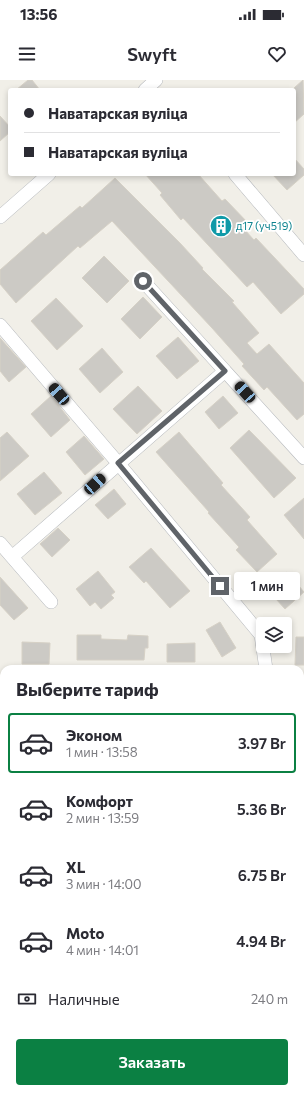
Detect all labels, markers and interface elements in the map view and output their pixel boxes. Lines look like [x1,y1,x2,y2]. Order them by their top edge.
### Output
text: 13:56 [20,5,58,23]
icon: menu [16,43,38,65]
text: Swyft [127,43,177,65]
icon: heart [266,43,288,65]
text: Наватарская вуліца [48,104,187,122]
text: Наватарская вуліца [48,143,187,161]
building icon: д17 (уч519) [208,213,234,239]
place label: д17 (уч519) [236,219,292,232]
route start [134,272,152,290]
car [233,379,257,405]
car [47,381,71,407]
car [82,472,108,496]
callout: 1 мин [234,572,300,600]
route end [211,577,229,595]
text: 1 мин [251,578,283,594]
map controls [256,617,292,653]
button: layers [256,617,292,653]
text: Выберите тариф [16,678,159,700]
icon: car [18,725,54,761]
text: Эконом [66,726,122,744]
text: 3.97 Br [238,734,286,752]
text: 1 мин · 13:58 [66,744,138,760]
icon: car [18,791,54,827]
text: Комфорт [66,792,133,810]
text: 5.36 Br [237,800,286,818]
text: 2 мин · 13:59 [66,810,139,826]
icon: car [18,857,54,893]
text: XL [66,858,85,876]
text: 6.75 Br [238,866,286,884]
text: 3 мин · 14:00 [66,876,141,892]
icon: car [18,923,54,959]
text: Moto [66,924,105,942]
text: 4.94 Br [236,932,286,950]
text: 4 мин · 14:01 [66,942,139,958]
icon: cash [16,988,38,1010]
text: Наличные [48,990,120,1008]
text: 240 m [251,991,288,1007]
button: Заказать [16,1039,288,1085]

